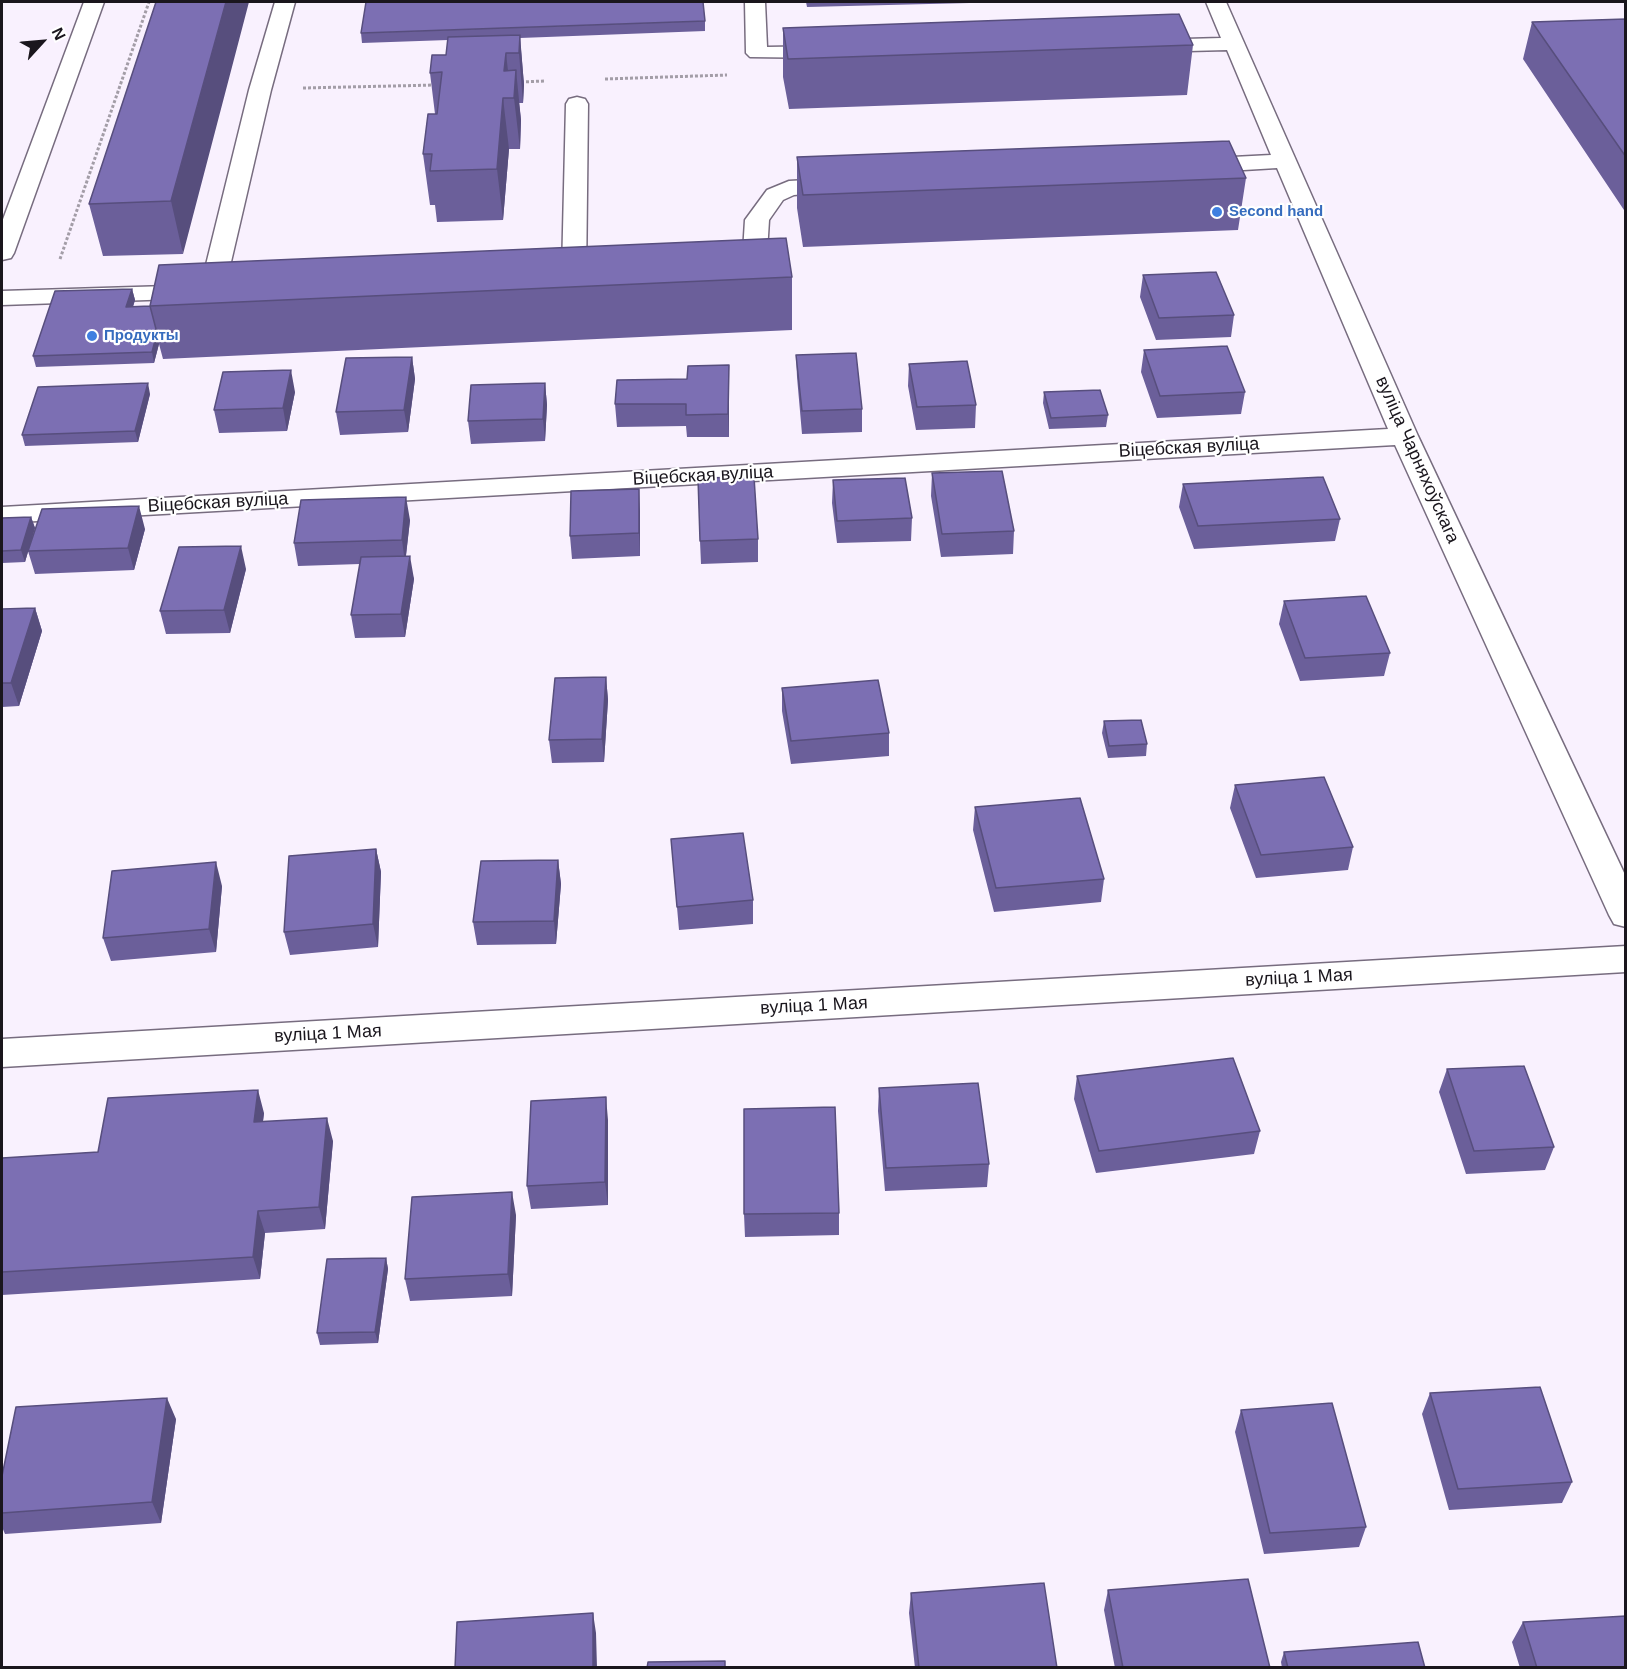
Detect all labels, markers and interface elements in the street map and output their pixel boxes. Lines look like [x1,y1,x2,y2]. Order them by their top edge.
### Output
north arrow [12,12,72,72]
text: N [48,25,69,43]
place label: Second hand [1229,203,1323,221]
marker: Second hand [1210,205,1224,219]
place label: Продукты [104,327,179,345]
marker: Продукты [85,329,99,343]
street label: вуліца Чарняхоўскага [1370,373,1464,547]
street label: Віцебская вуліца [1118,434,1260,462]
street label: Віцебская вуліца [632,462,774,490]
street label: Віцебская вуліца [147,489,289,517]
street label: вуліца 1 Мая [1245,964,1353,992]
street label: вуліца 1 Мая [760,992,868,1020]
street label: вуліца 1 Мая [274,1020,382,1048]

